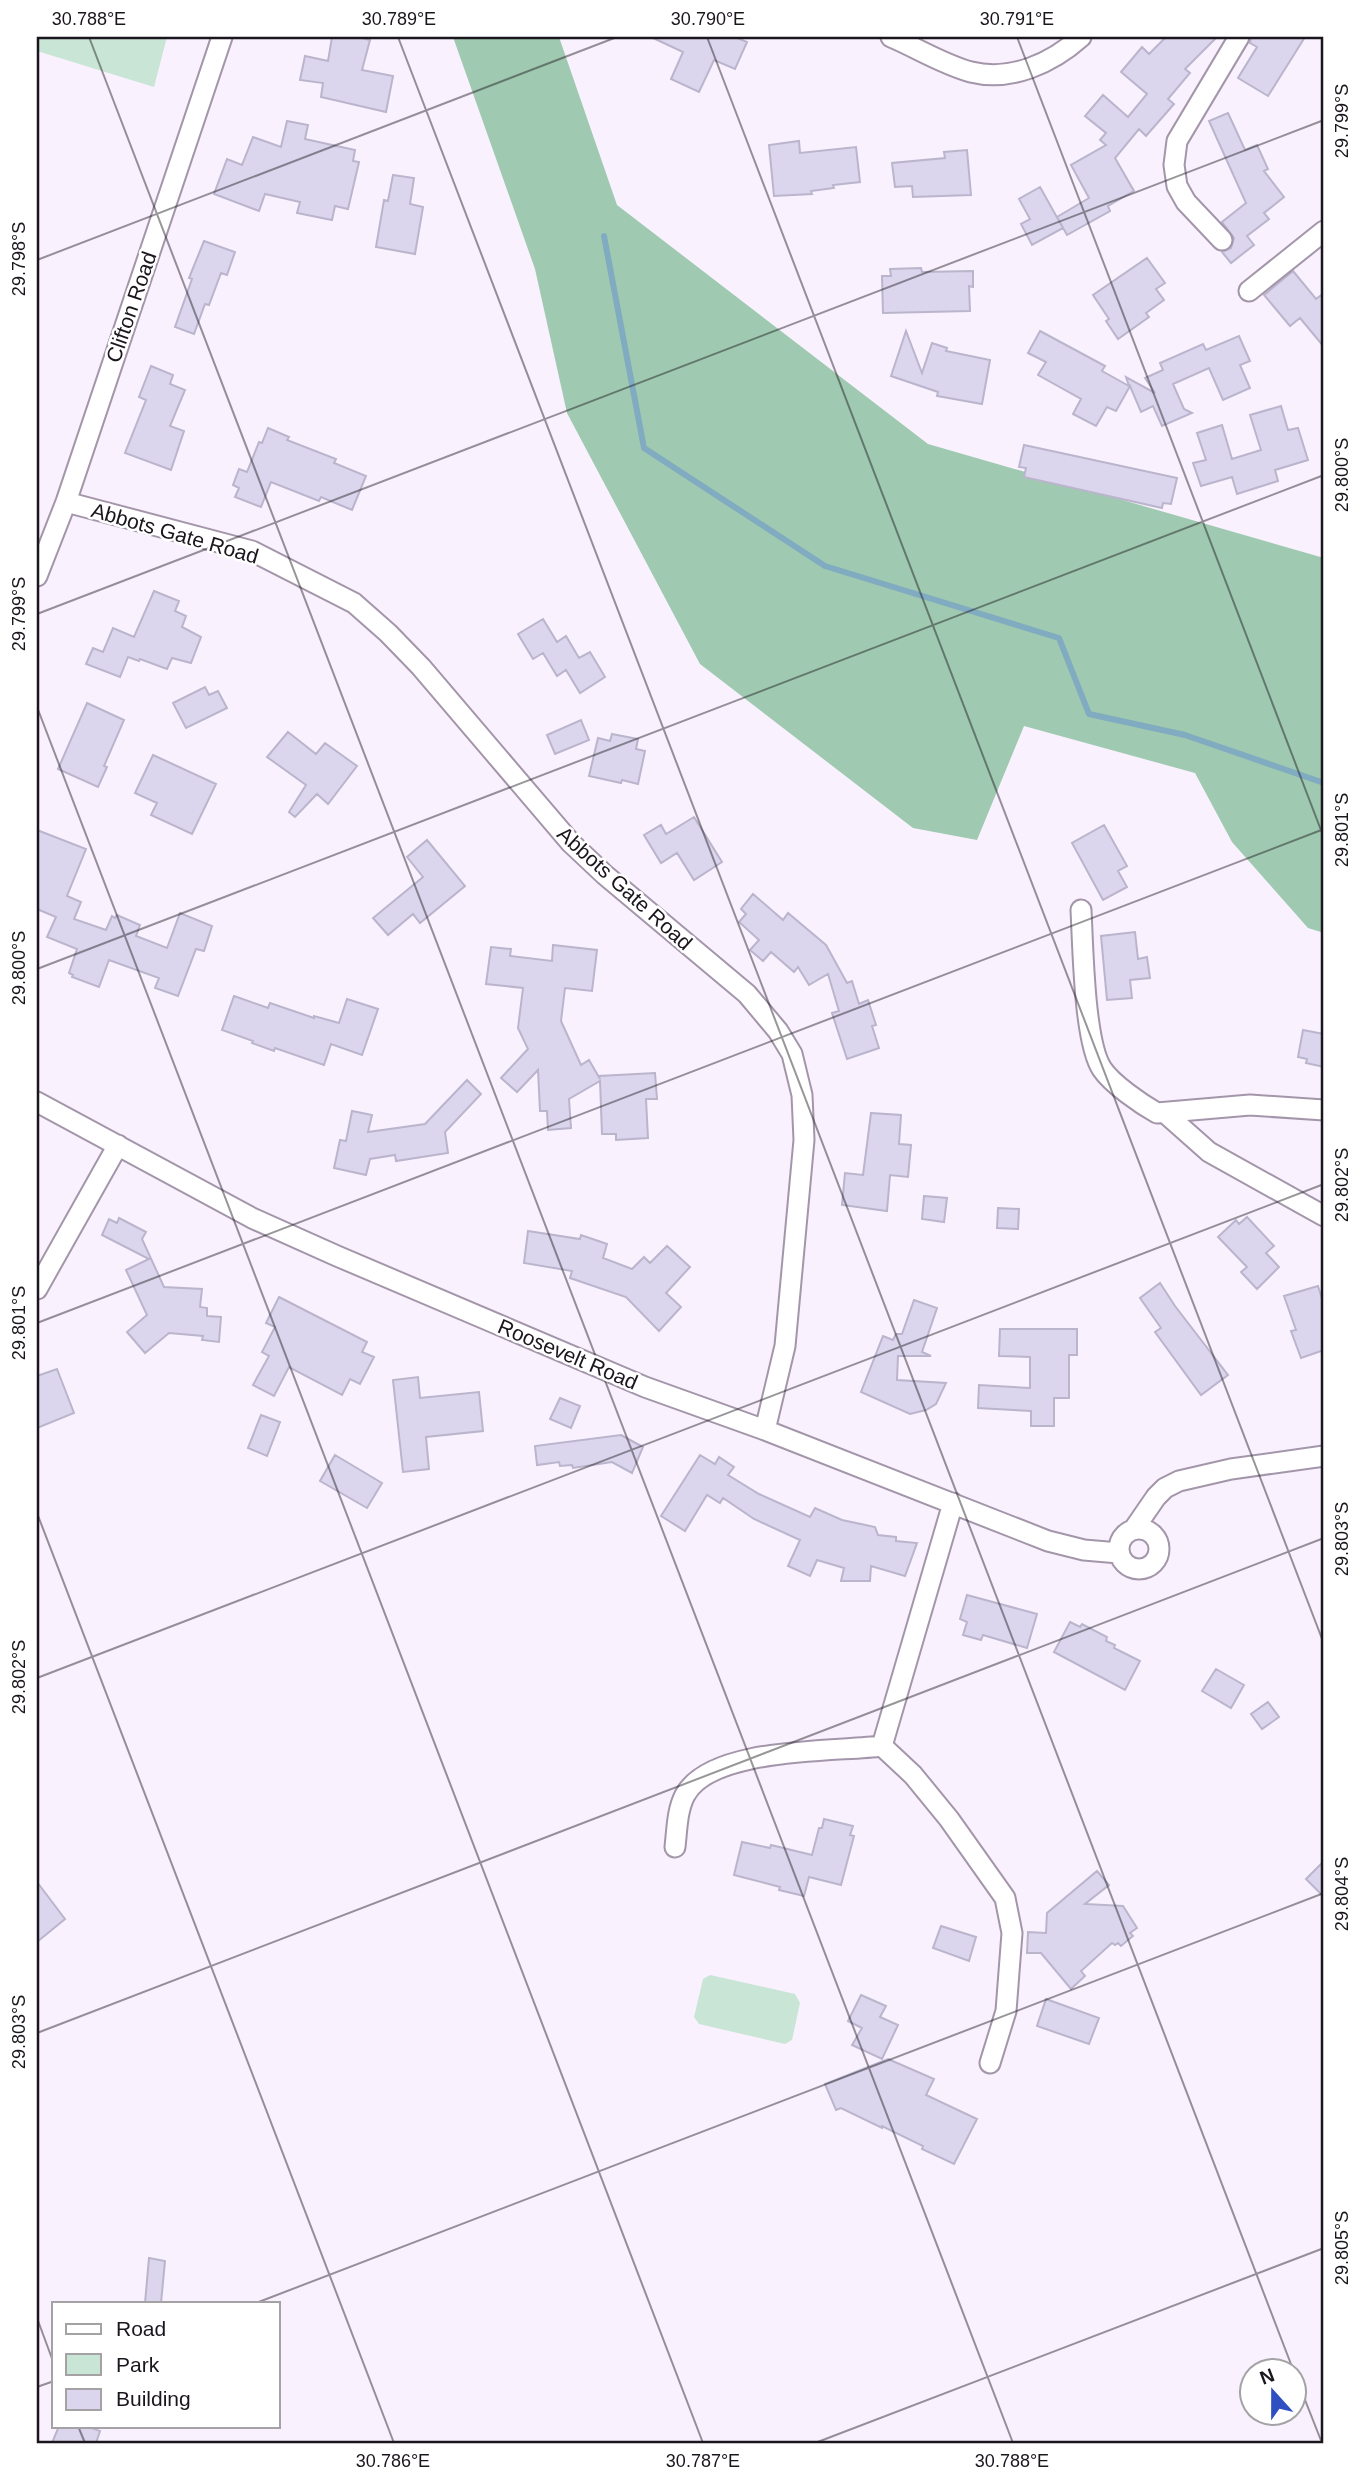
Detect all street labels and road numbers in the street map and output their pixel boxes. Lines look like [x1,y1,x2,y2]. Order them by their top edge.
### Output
street label: Clifton Road [101,249,161,365]
street label: Abbots Gate Road [89,498,261,568]
street label: Abbots Gate Road [553,822,697,954]
street label: Roosevelt Road [495,1314,641,1394]

